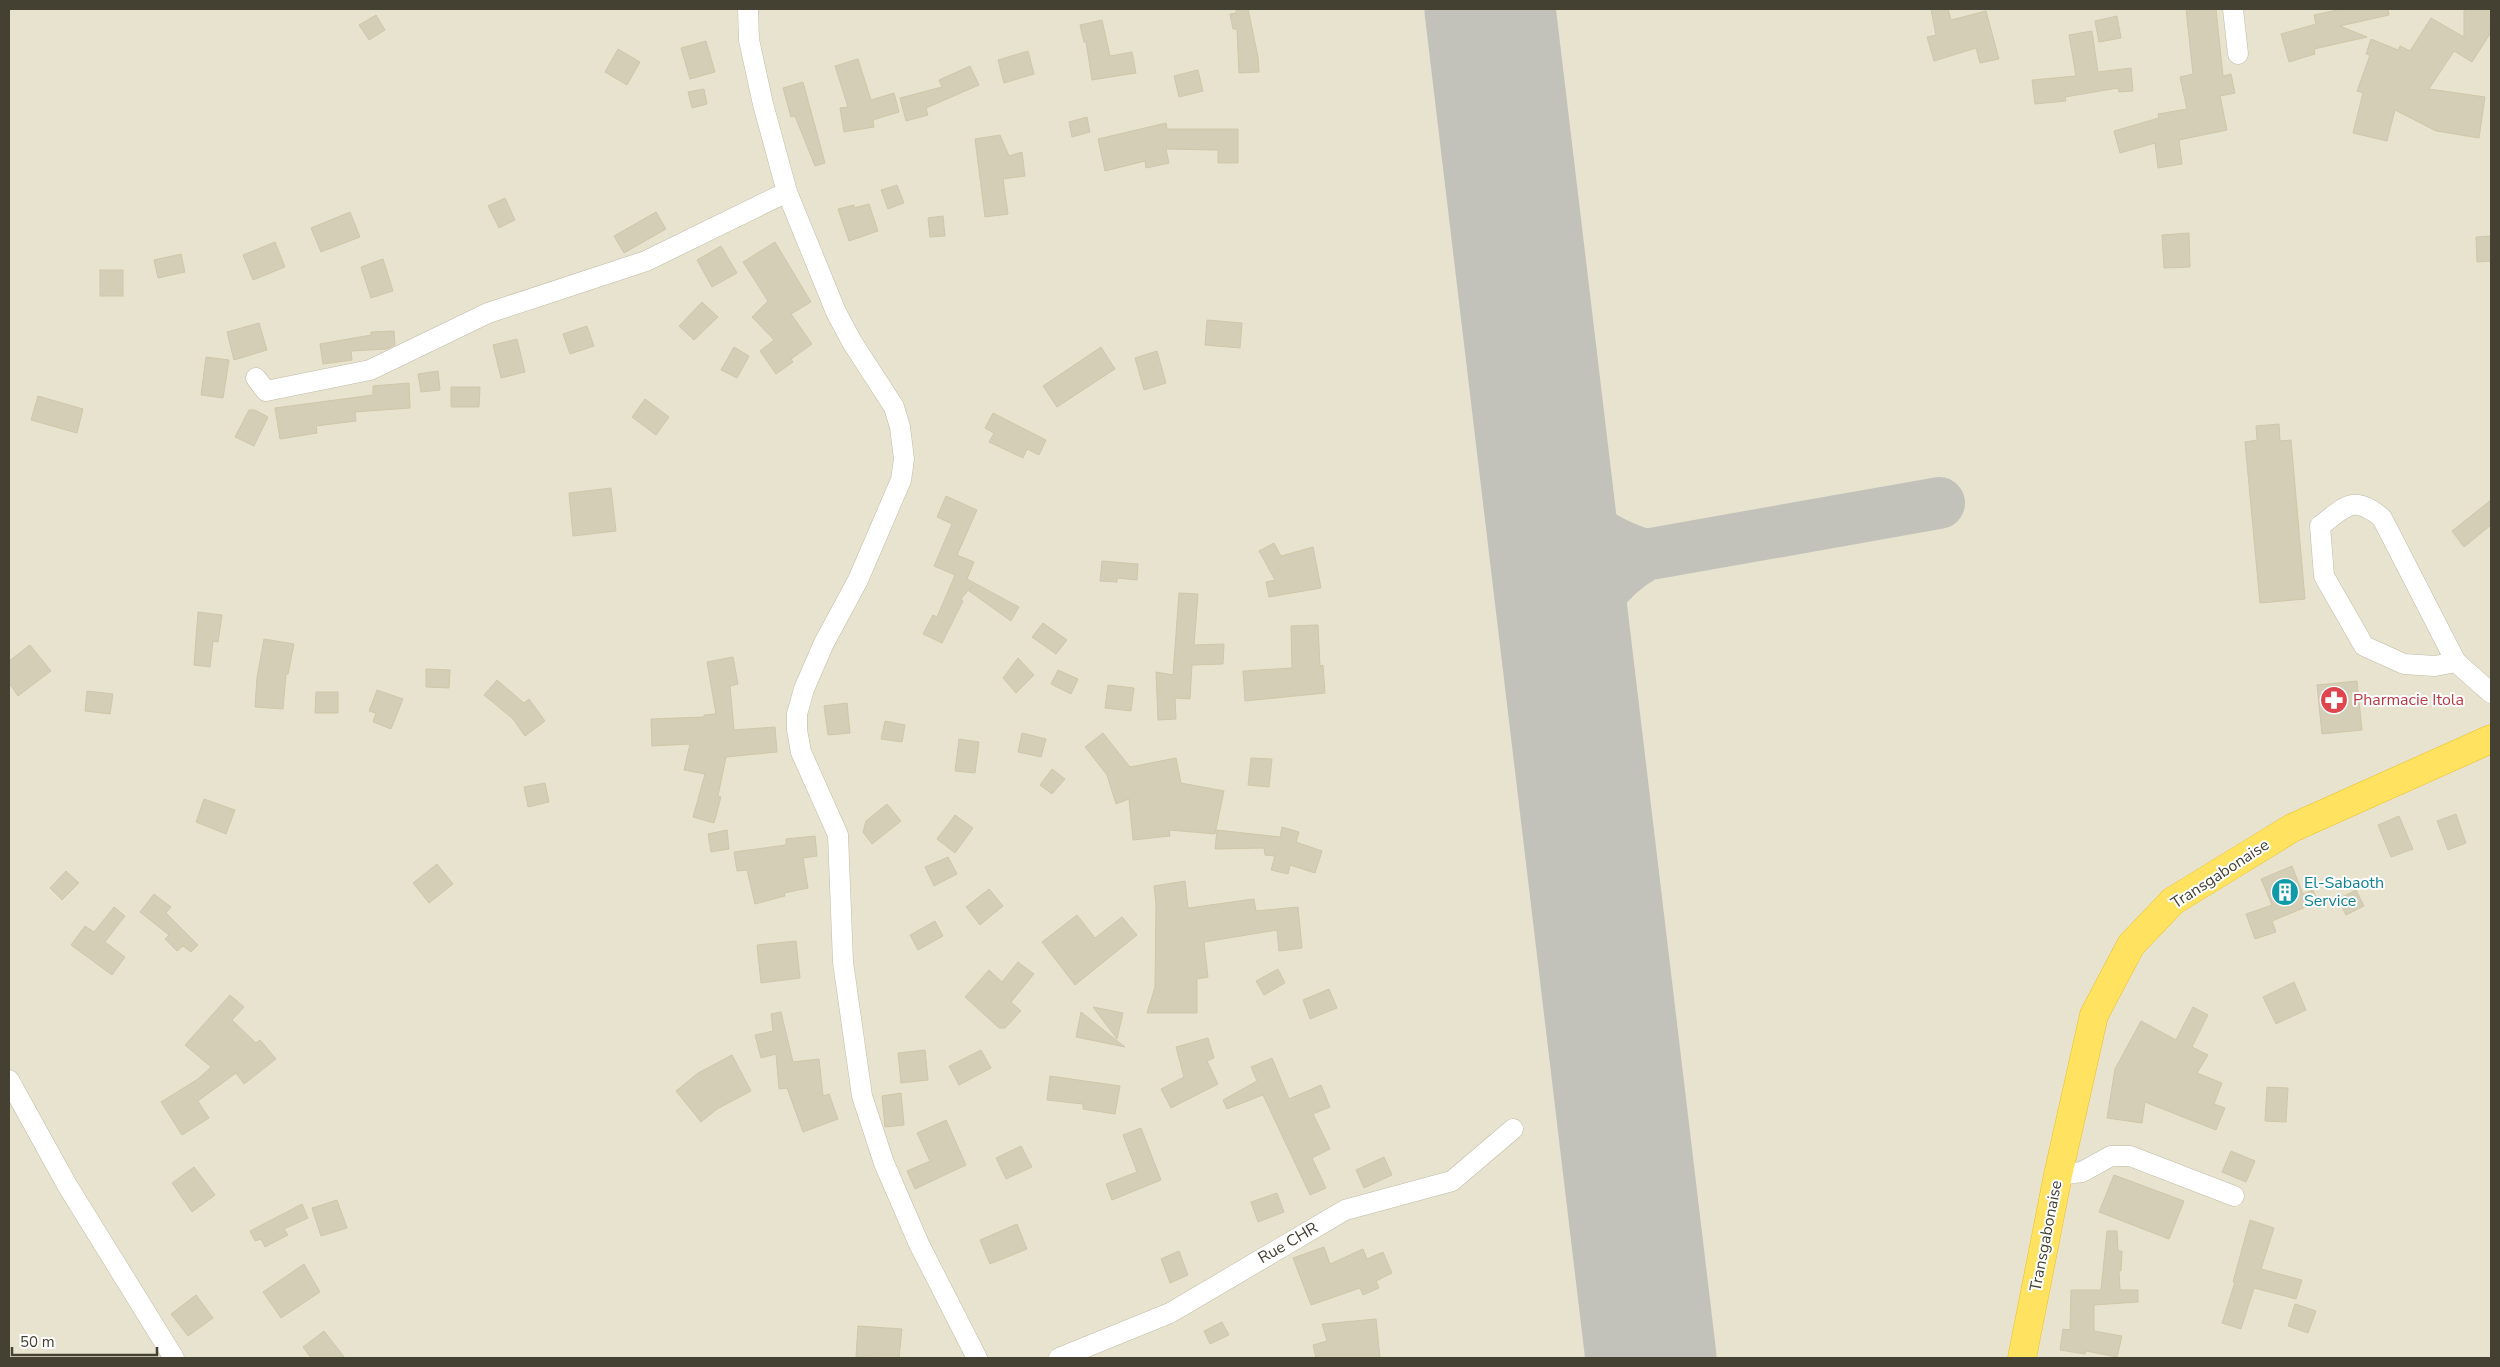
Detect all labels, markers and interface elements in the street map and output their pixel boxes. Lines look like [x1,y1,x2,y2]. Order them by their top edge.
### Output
pharmacy icon: Pharmacie Itola [2319,685,2349,715]
place label: Pharmacie Itola [2353,689,2464,711]
street label: Transgabonaise [2167,834,2273,914]
place label: El-Sabaoth Service [2304,872,2384,912]
building icon: El-Sabaoth Service [2270,877,2300,907]
street label: Transgabonaise [2024,1178,2068,1294]
street label: Rue CHR [1254,1217,1322,1269]
scale bar [12,1324,158,1356]
text: 50 m [20,1332,55,1352]

